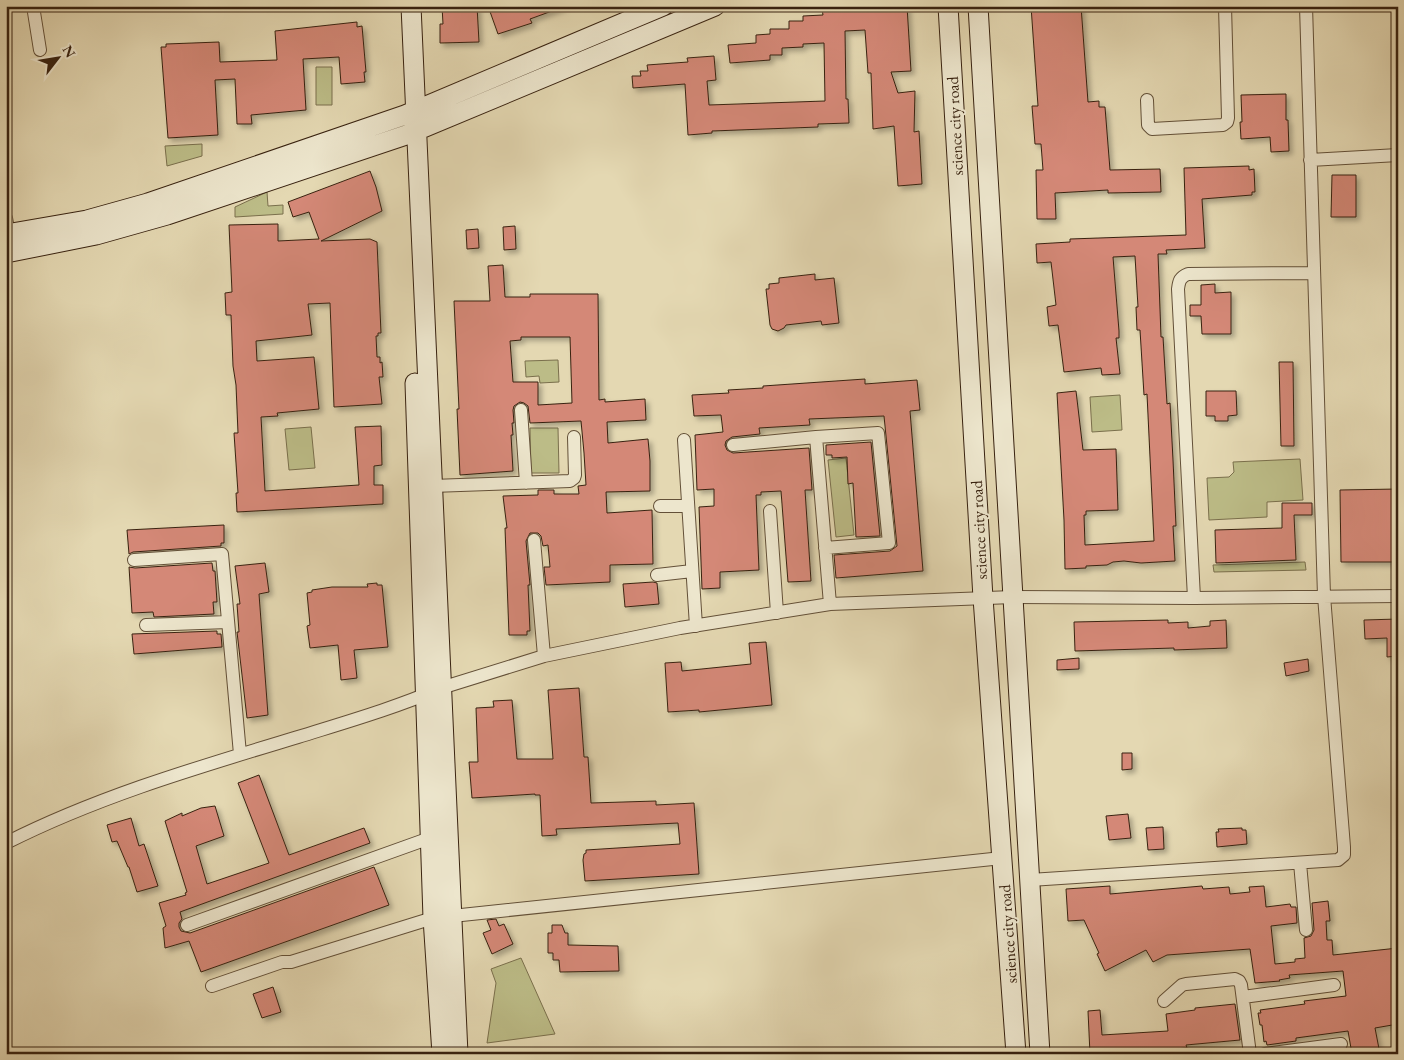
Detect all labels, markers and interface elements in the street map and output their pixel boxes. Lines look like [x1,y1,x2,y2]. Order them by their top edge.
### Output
north arrow [32,32,82,82]
text: N [59,42,80,61]
street label: science city road [942,75,968,176]
street label: science city road [966,479,992,580]
street label: science city road [994,883,1022,984]

